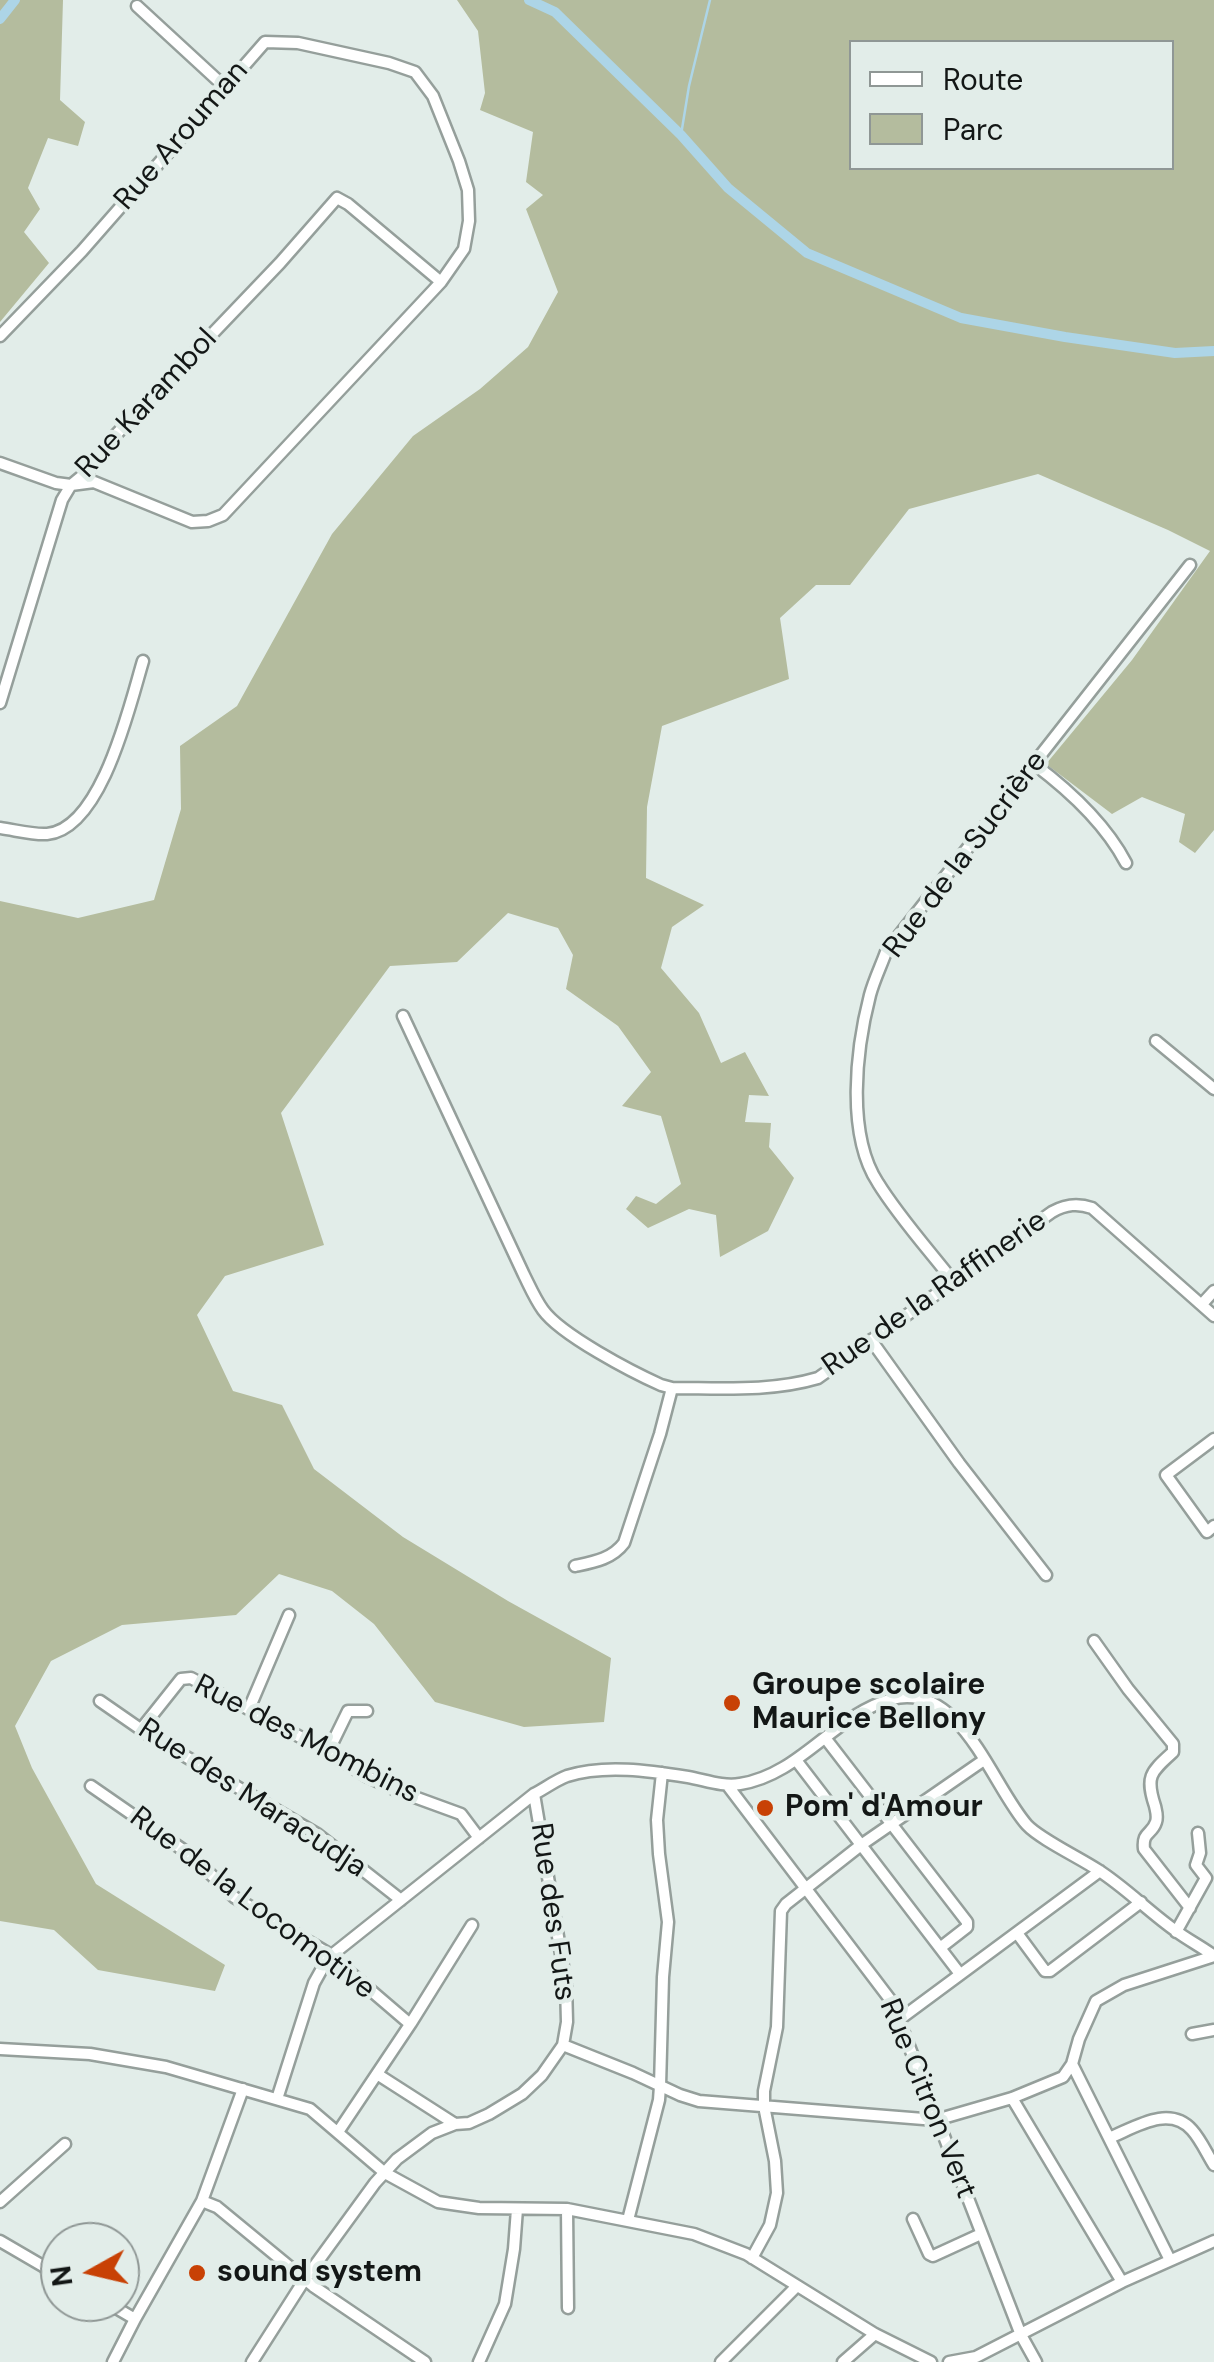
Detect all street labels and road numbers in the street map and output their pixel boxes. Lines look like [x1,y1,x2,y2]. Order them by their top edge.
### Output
street label: Rue Arouman [107,54,257,218]
street label: Rue Karambol [69,322,225,486]
street label: Rue de la Sucrière [877,745,1055,965]
street label: Rue de la Raffinerie [816,1203,1054,1385]
street label: Rue des Mombins [188,1668,424,1812]
street label: Rue des Maracudja [131,1712,373,1886]
street label: Rue de la Locomotive [122,1800,382,2008]
street label: Rue des Futs [522,1821,582,2003]
street label: Rue Citron Vert [871,1994,983,2204]

